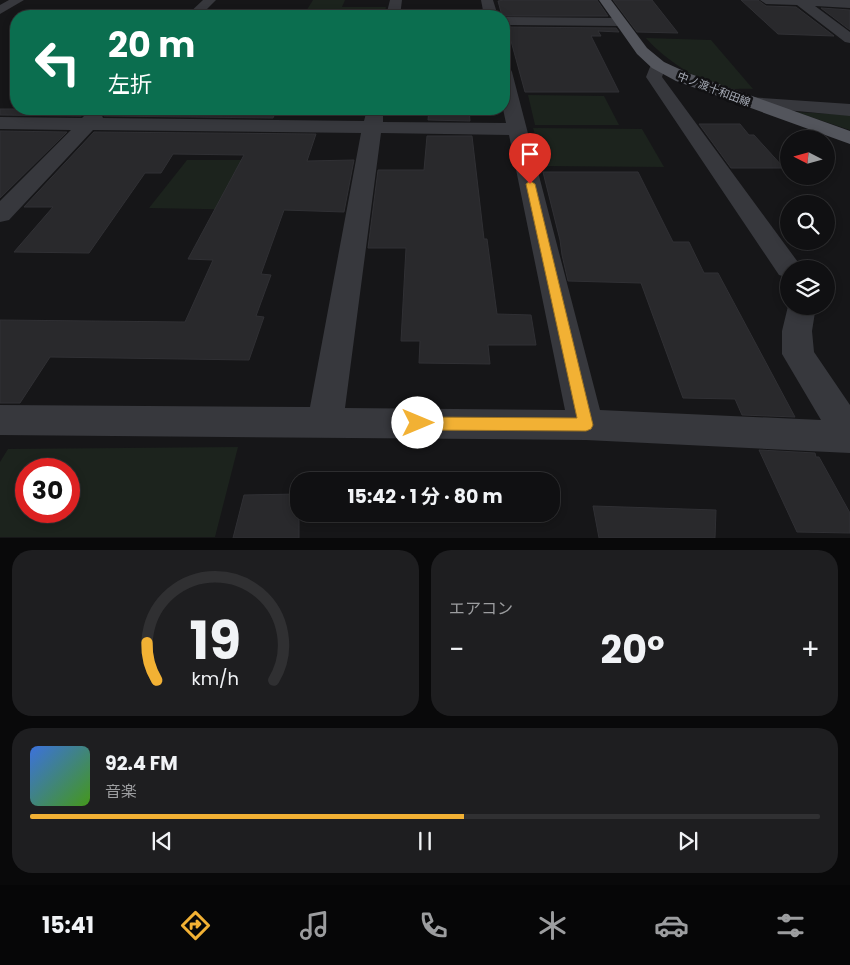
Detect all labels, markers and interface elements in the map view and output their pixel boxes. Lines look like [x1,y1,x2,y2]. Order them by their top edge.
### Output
text: 20 m [108,20,195,69]
icon: left [25,30,90,95]
street label: 中ノ渡十和田線 [675,68,753,110]
text: 左折 [108,69,152,100]
north arrow [780,130,835,185]
map controls [780,130,835,315]
pin [509,133,551,184]
icon: arrive [516,140,544,168]
button: search [780,195,835,250]
button: layers [780,260,835,315]
position arrow [391,396,443,448]
speed limit sign: 30 [15,458,80,523]
text: 15:42 · 1 分 · 80 m [347,483,503,510]
text: エアコン [449,597,513,620]
text: 19 [190,604,241,677]
text: 20° [601,623,665,676]
text: − [449,630,464,669]
text: + [801,630,820,669]
text: km/h [192,666,239,691]
text: 92.4 FM [105,750,178,777]
text: 音楽 [105,780,137,803]
icon: previous [148,827,176,855]
icon: pause [411,827,439,855]
icon: next [674,827,702,855]
icon: directions [178,908,213,943]
icon: music [297,908,332,943]
icon: phone [416,908,451,943]
icon: climate [535,908,570,943]
icon: car [654,908,689,943]
icon: filters [773,908,808,943]
text: 15:41 [42,910,94,941]

